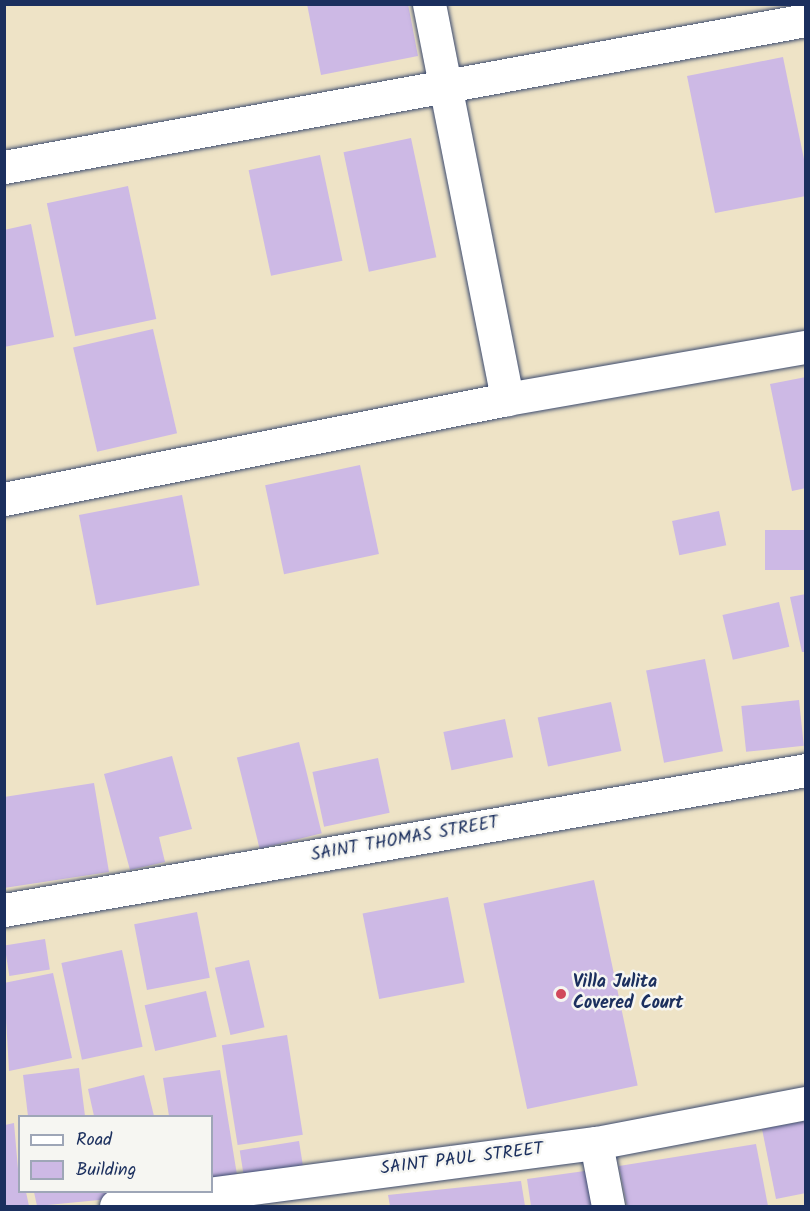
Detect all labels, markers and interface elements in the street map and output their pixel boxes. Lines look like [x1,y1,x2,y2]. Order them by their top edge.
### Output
street label: SAINT THOMAS STREET [309,813,501,867]
place label: Villa Julita Covered Court [573,973,683,1016]
marker: Villa Julita Covered Court [554,987,568,1001]
legend [18,1115,213,1193]
text: Road [76,1126,112,1155]
street label: SAINT PAUL STREET [379,1139,545,1181]
text: Building [76,1156,136,1185]

